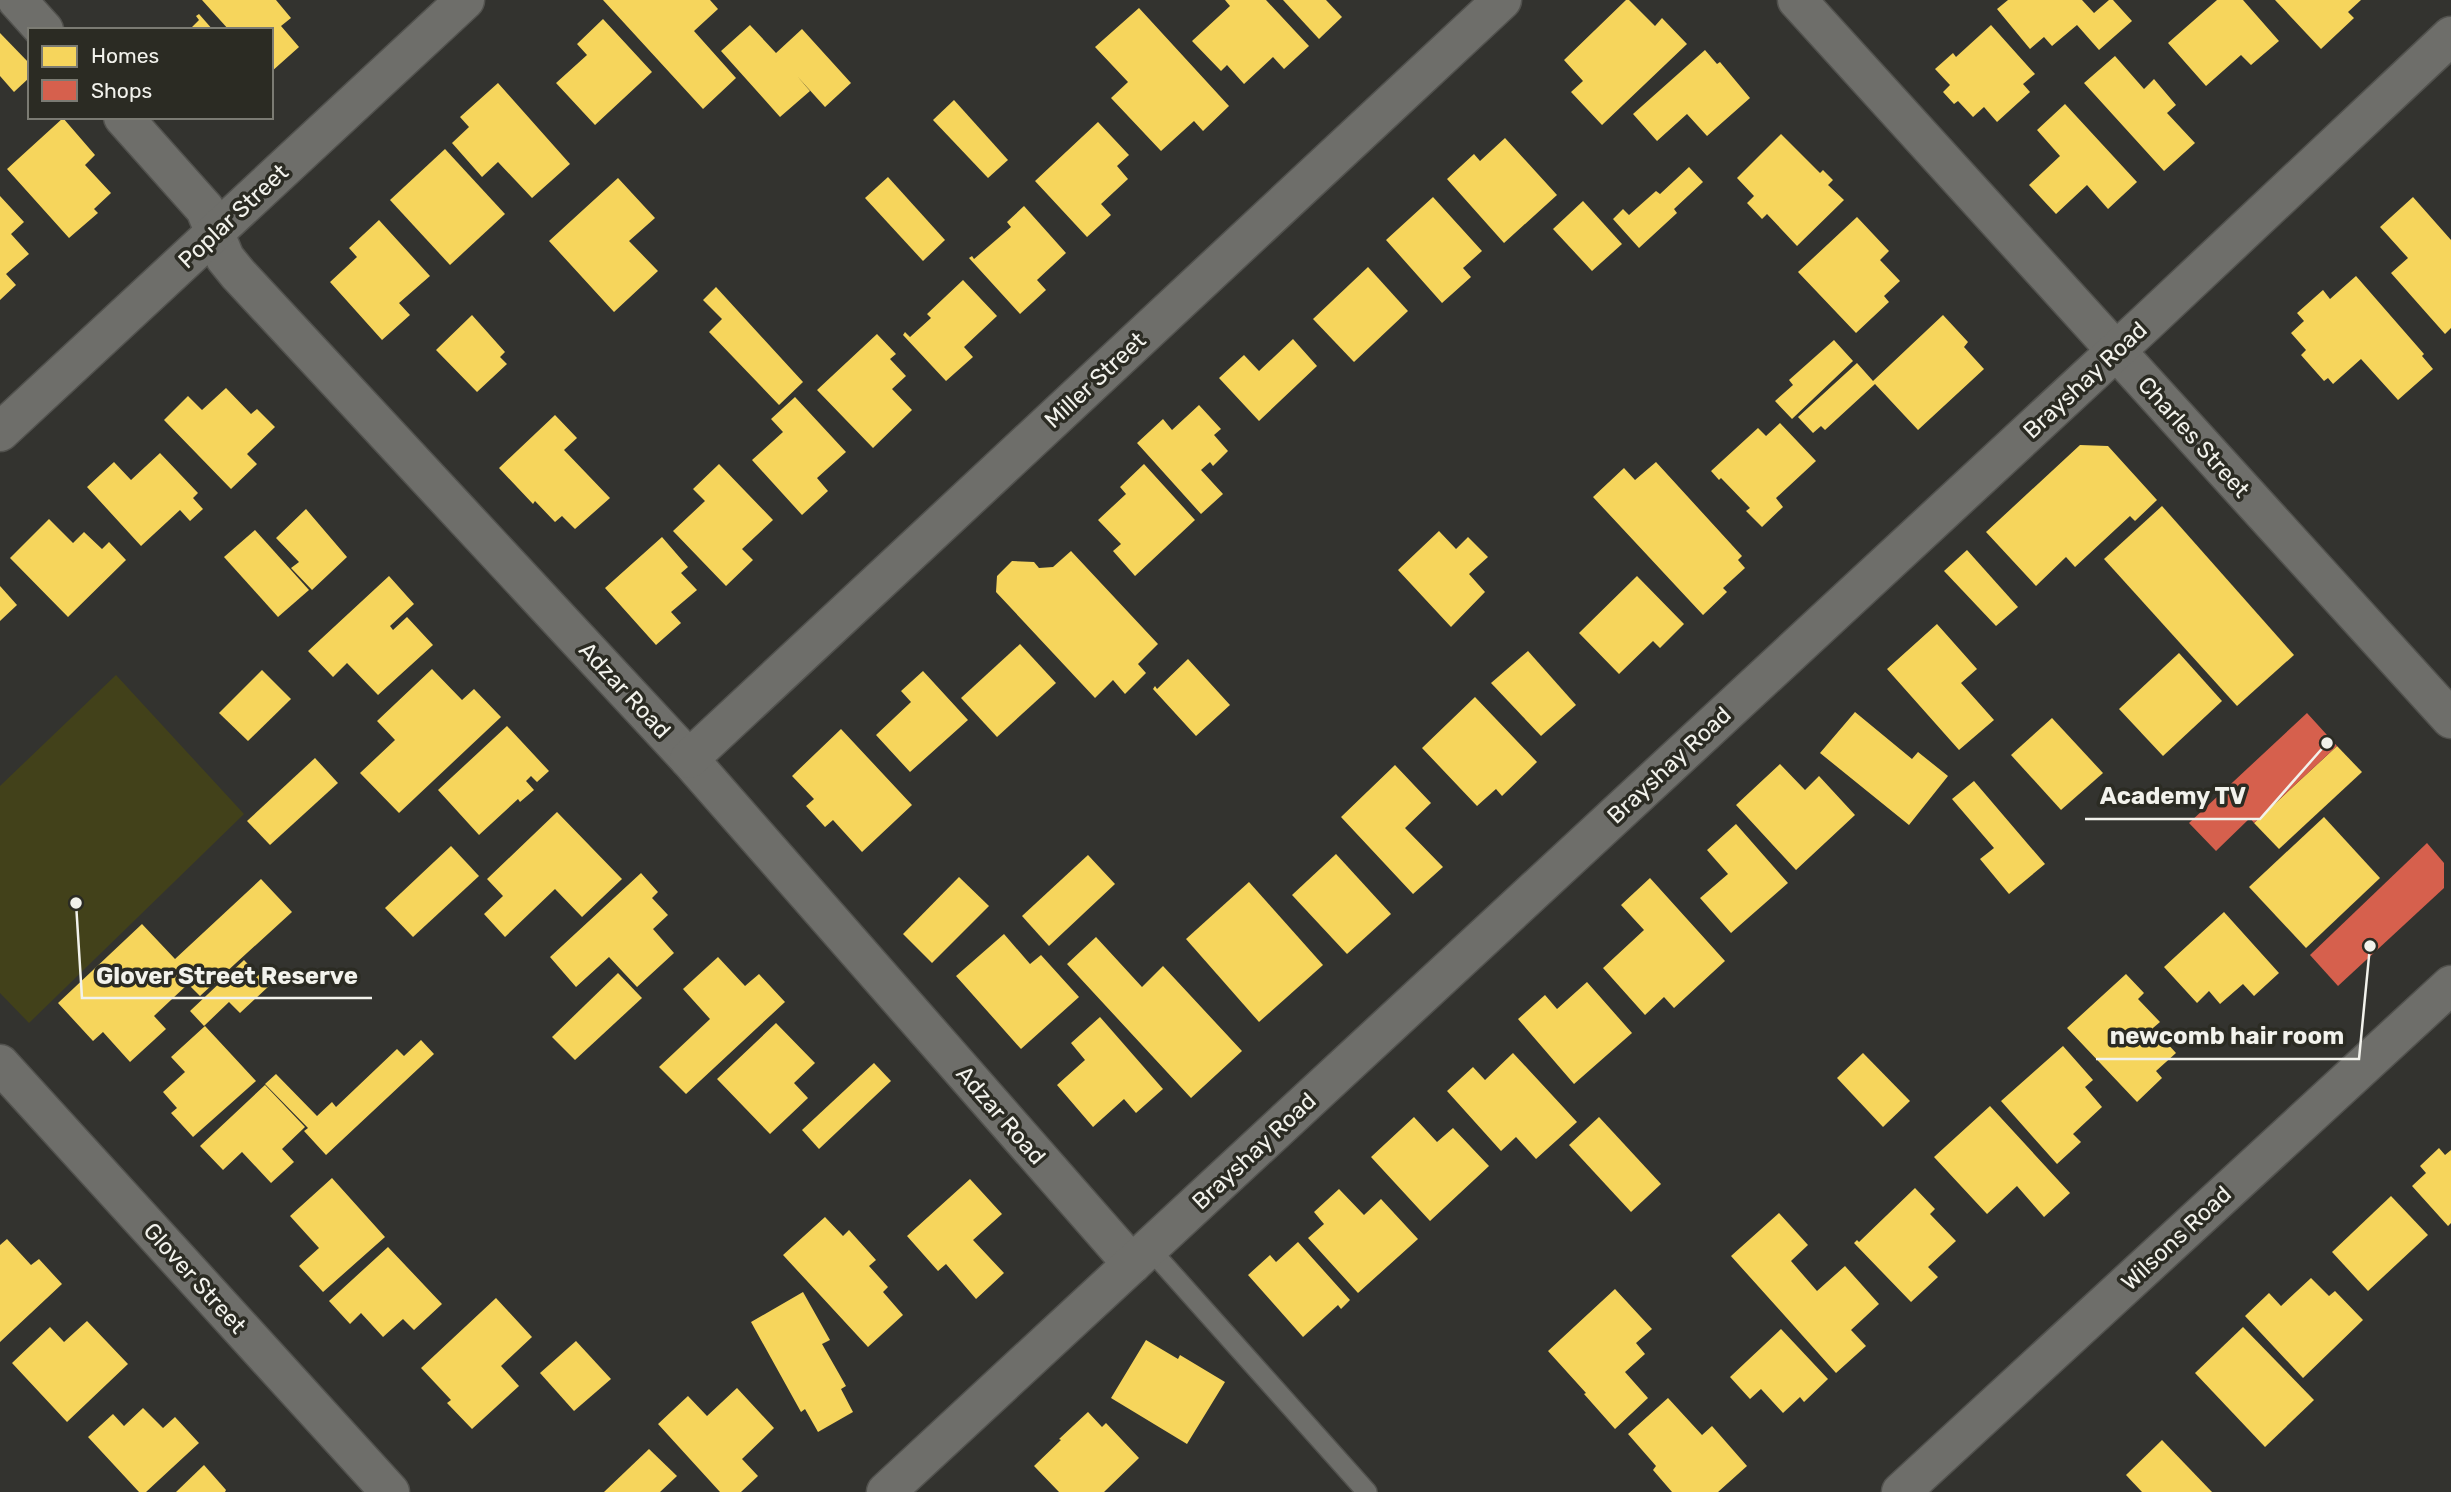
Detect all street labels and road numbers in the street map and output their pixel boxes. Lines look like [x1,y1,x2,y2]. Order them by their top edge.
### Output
street label: Poplar Street [172,158,294,274]
street label: Brayshay Road [2017,316,2153,444]
street label: Miller Street [1039,326,1151,434]
street label: Charles Street [2132,371,2256,503]
street label: Adzar Road [573,636,677,744]
street label: Brayshay Road [1601,701,1737,829]
street label: Adzar Road [951,1060,1051,1170]
street label: Brayshay Road [1186,1087,1322,1215]
street label: Wilsons Road [2115,1180,2237,1296]
street label: Glover Street [138,1217,252,1339]

